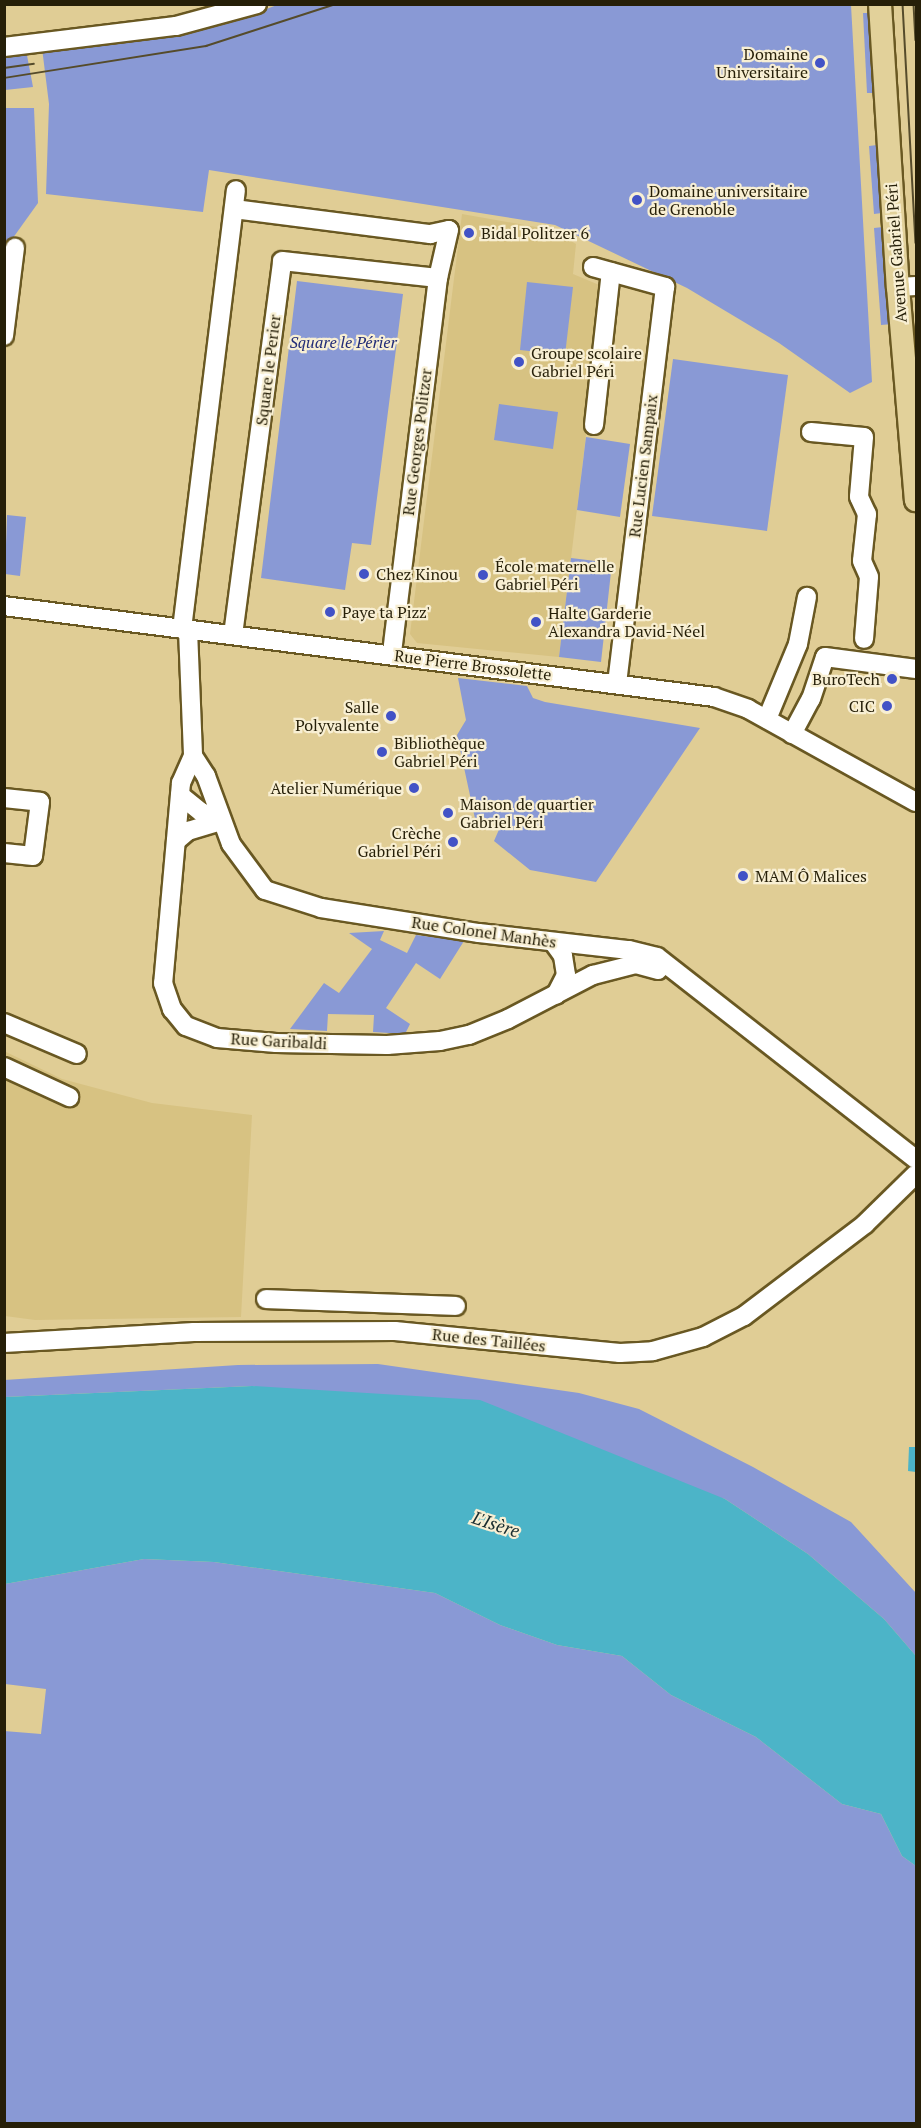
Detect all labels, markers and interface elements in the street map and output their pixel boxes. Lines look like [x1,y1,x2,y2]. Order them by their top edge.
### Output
place label: Domaine Universitaire [716,44,808,82]
marker: Domaine Universitaire [813,56,827,70]
place label: Domaine universitaire de Grenoble [649,181,808,219]
street label: Avenue Gabriel Péri [882,183,910,323]
marker: Domaine universitaire de Grenoble [630,193,644,207]
place label: Bidal Politzer 6 [481,223,589,243]
marker: Bidal Politzer 6 [462,226,476,240]
street label: Square le Perier [252,313,284,427]
park label: Square le Périer [289,332,397,352]
place label: Groupe scolaire Gabriel Péri [531,343,642,381]
marker: Groupe scolaire Gabriel Péri [512,355,526,369]
street label: Rue Georges Politzer [398,367,436,517]
street label: Rue Lucien Sampaix [625,394,661,538]
place label: École maternelle Gabriel Péri [495,556,614,594]
place label: Chez Kinou [376,564,458,584]
marker: Chez Kinou [357,567,371,581]
marker: École maternelle Gabriel Péri [476,568,490,582]
place label: Paye ta Pizz' [342,602,430,622]
place label: Halte Garderie Alexandra David-Néel [548,603,705,641]
marker: Paye ta Pizz' [323,605,337,619]
marker: Halte Garderie Alexandra David-Néel [529,615,543,629]
street label: Rue Pierre Brossolette [393,646,553,684]
place label: BuroTech [812,669,880,689]
marker: BuroTech [885,672,899,686]
place label: CIC [849,696,875,716]
place label: Salle Polyvalente [295,697,379,735]
marker: CIC [880,699,894,713]
marker: Salle Polyvalente [384,709,398,723]
place label: Bibliothèque Gabriel Péri [394,733,485,771]
marker: Bibliothèque Gabriel Péri [375,745,389,759]
place label: Atelier Numérique [270,778,402,798]
marker: Atelier Numérique [407,781,421,795]
place label: Maison de quartier Gabriel Péri [460,794,594,832]
marker: Maison de quartier Gabriel Péri [441,806,455,820]
place label: Crèche Gabriel Péri [357,823,441,861]
marker: Crèche Gabriel Péri [446,835,460,849]
place label: MAM Ô Malices [755,866,867,886]
marker: MAM Ô Malices [736,869,750,883]
street label: Rue Colonel Manhès [410,912,558,952]
street label: Rue Garibaldi [230,1029,328,1053]
street label: Rue des Taillées [431,1324,547,1356]
water label: L'Isère [470,1506,522,1542]

